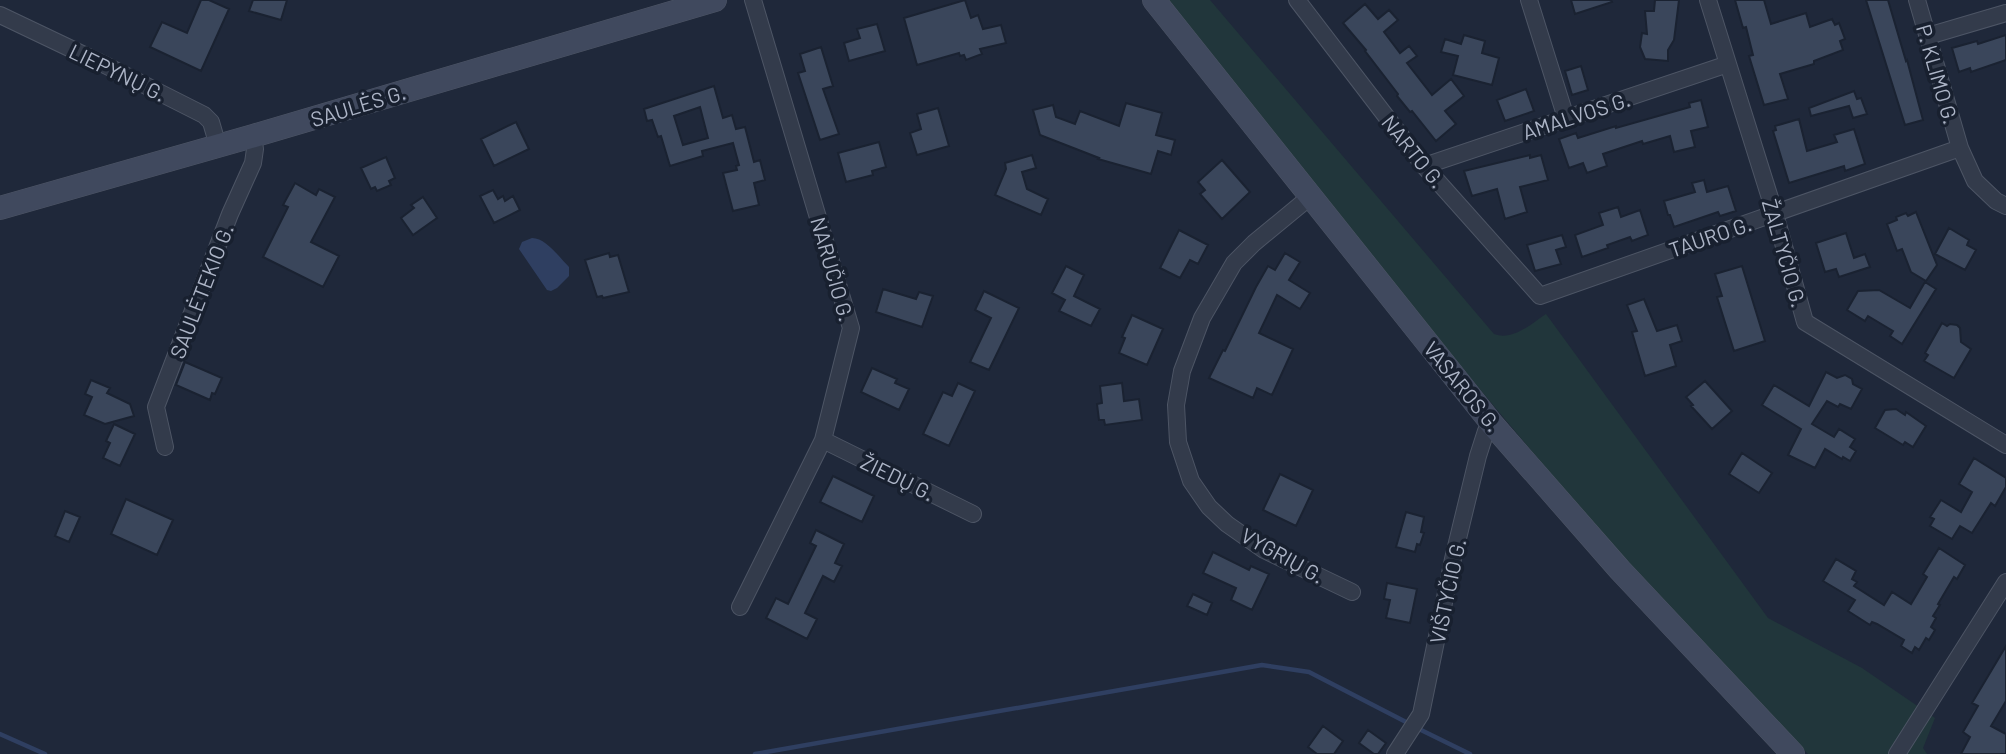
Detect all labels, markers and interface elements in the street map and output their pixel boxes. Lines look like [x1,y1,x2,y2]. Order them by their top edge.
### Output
street label: P. KLIMO G. [1912,21,1964,127]
street label: LIEPYNŲ G. [66,38,170,106]
street label: SAULĖS G. [307,79,409,131]
street label: AMALVOS G. [1519,86,1633,144]
street label: NARTO G. [1377,110,1451,192]
street label: ŽALTYČIO G. [1758,196,1812,310]
street label: TAURO G. [1665,210,1755,262]
street label: NARUČIO G. [806,214,860,324]
street label: SAULĖTEKIO G. [164,220,238,362]
street label: VASAROS G. [1419,336,1507,436]
street label: ŽIEDŲ G. [857,448,939,506]
street label: VYGRIŲ G. [1237,522,1329,588]
street label: VIŠTYČIO G. [1424,536,1470,646]

